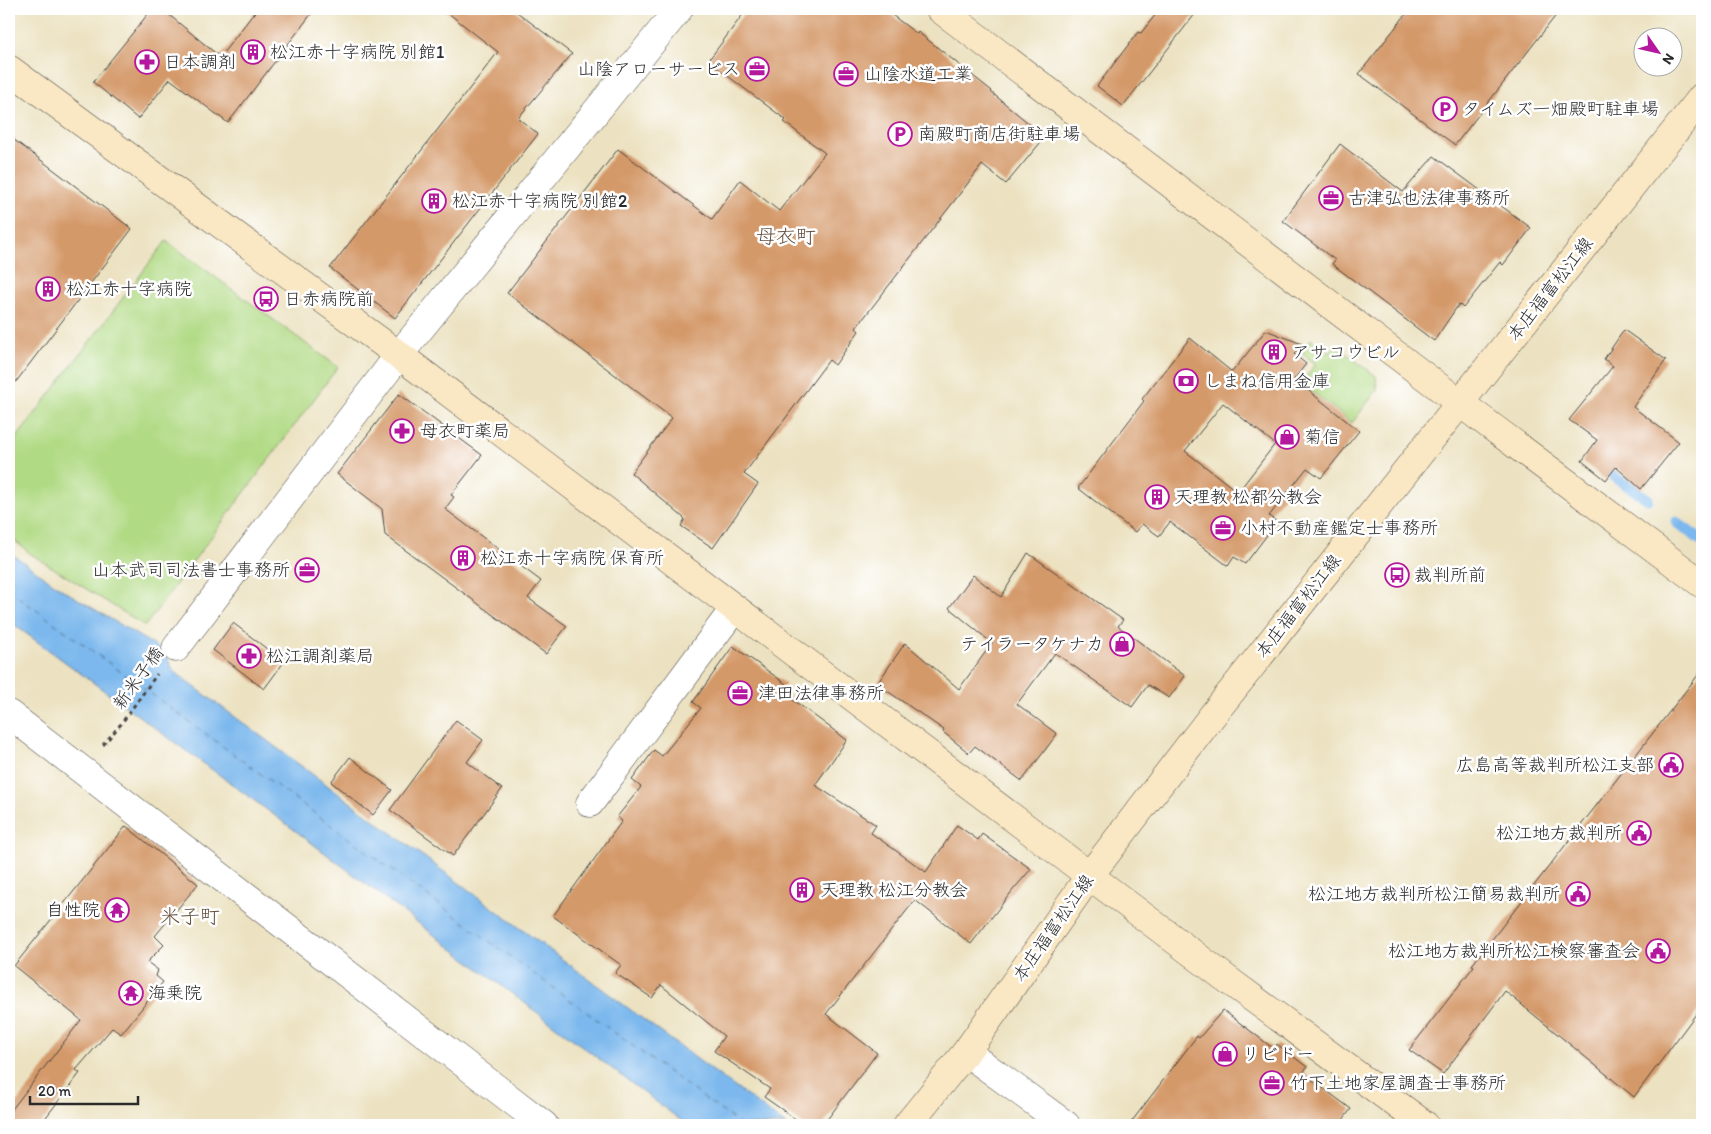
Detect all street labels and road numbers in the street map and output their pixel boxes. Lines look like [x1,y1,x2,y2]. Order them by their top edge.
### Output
street label: 本庄福富松江線 [1503,233,1597,345]
street label: 本庄福富松江線 [1251,550,1345,662]
street label: 新米子橋 [108,642,168,714]
street label: 本庄福富松江線 [1008,870,1098,986]

